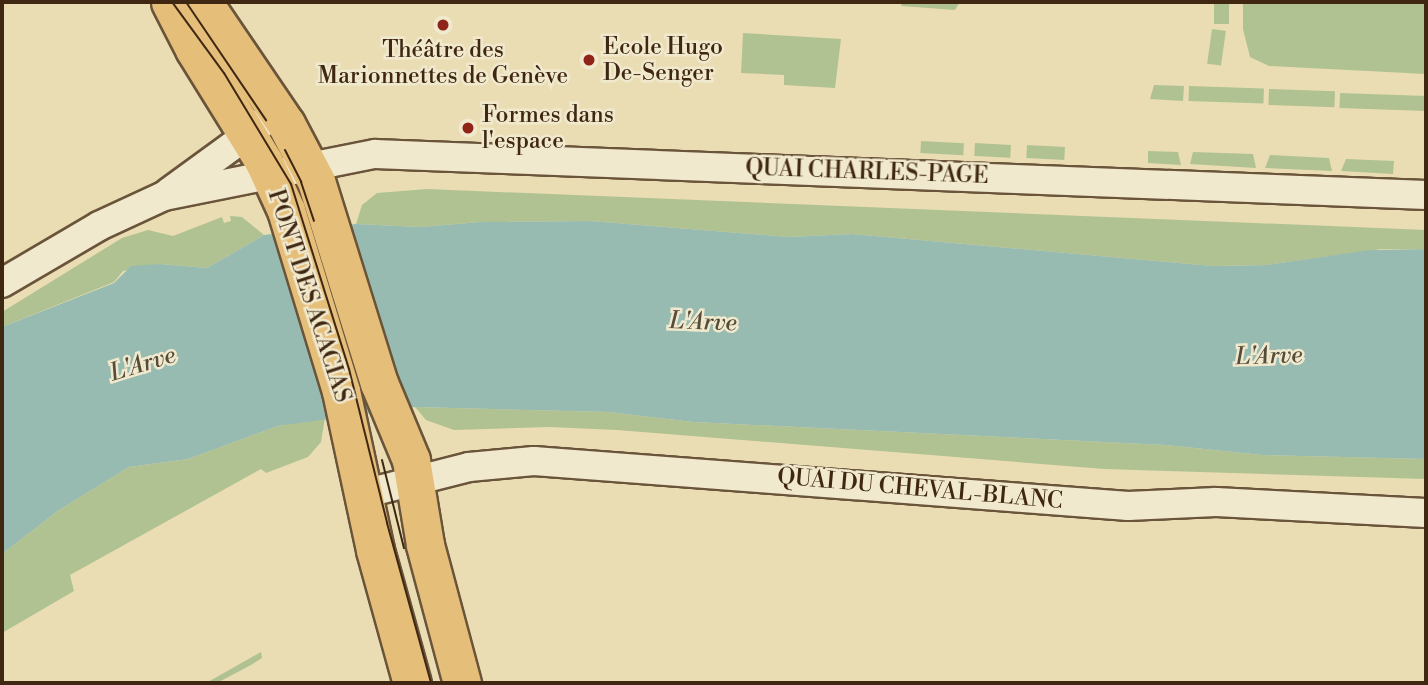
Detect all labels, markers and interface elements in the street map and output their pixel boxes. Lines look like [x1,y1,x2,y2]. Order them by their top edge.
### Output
marker: Théâtre des Marionnettes de Genève [435,17,451,33]
place label: Ecole Hugo De-Senger [603,33,723,87]
place label: Théâtre des Marionnettes de Genève [318,36,568,90]
marker: Ecole Hugo De-Senger [581,52,597,68]
place label: Formes dans l'espace [482,101,614,155]
marker: Formes dans l'espace [460,120,476,136]
street label: QUAI CHARLES-PAGE [745,154,989,190]
street label: PONT DES ACACIAS [262,186,356,406]
water label: L'Arve [669,307,737,339]
water label: L'Arve [107,341,179,389]
water label: L'Arve [1235,341,1303,373]
street label: QUAI DU CHEVAL-BLANC [776,463,1064,515]

